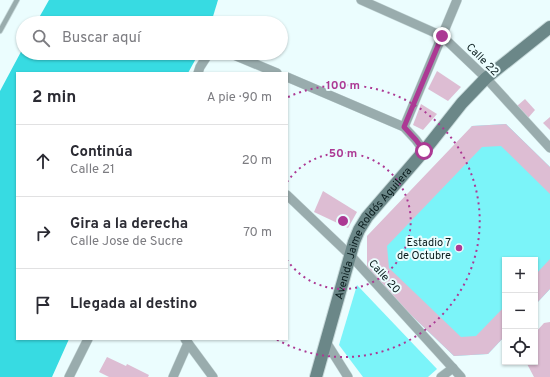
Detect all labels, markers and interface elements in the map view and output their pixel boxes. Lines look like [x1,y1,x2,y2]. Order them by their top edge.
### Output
search box [16,16,288,60]
icon: search [30,27,52,49]
route end [433,27,451,45]
text: Buscar aquí [62,29,141,48]
street label: Calle 22 [463,40,502,79]
text: 100 m [326,78,360,94]
text: 2 min [32,87,76,109]
text: A pie · 90 m [207,90,272,106]
route start [415,142,433,160]
text: Continúa [70,143,132,162]
text: 50 m [329,146,357,162]
icon: ahead [32,150,54,172]
text: 20 m [242,153,272,169]
text: Calle 21 [70,162,115,178]
street label: Avenida Jaime Roldós Aguilera [332,164,415,301]
centre of rings [336,214,350,228]
text: Gira a la derecha [70,215,188,234]
icon: right [32,222,54,244]
text: 70 m [243,225,272,241]
text: Calle Jose de Sucre [70,234,183,250]
place label: Estadio 7 de Octubre [397,236,451,263]
marker: Estadio 7 de Octubre [454,243,464,253]
street label: Calle 20 [365,257,403,297]
map controls [502,257,538,365]
button: + [502,257,538,293]
button: − [502,293,538,329]
icon: arrive [32,294,54,316]
text: Llegada al destino [70,295,197,314]
button: locate [502,329,538,365]

